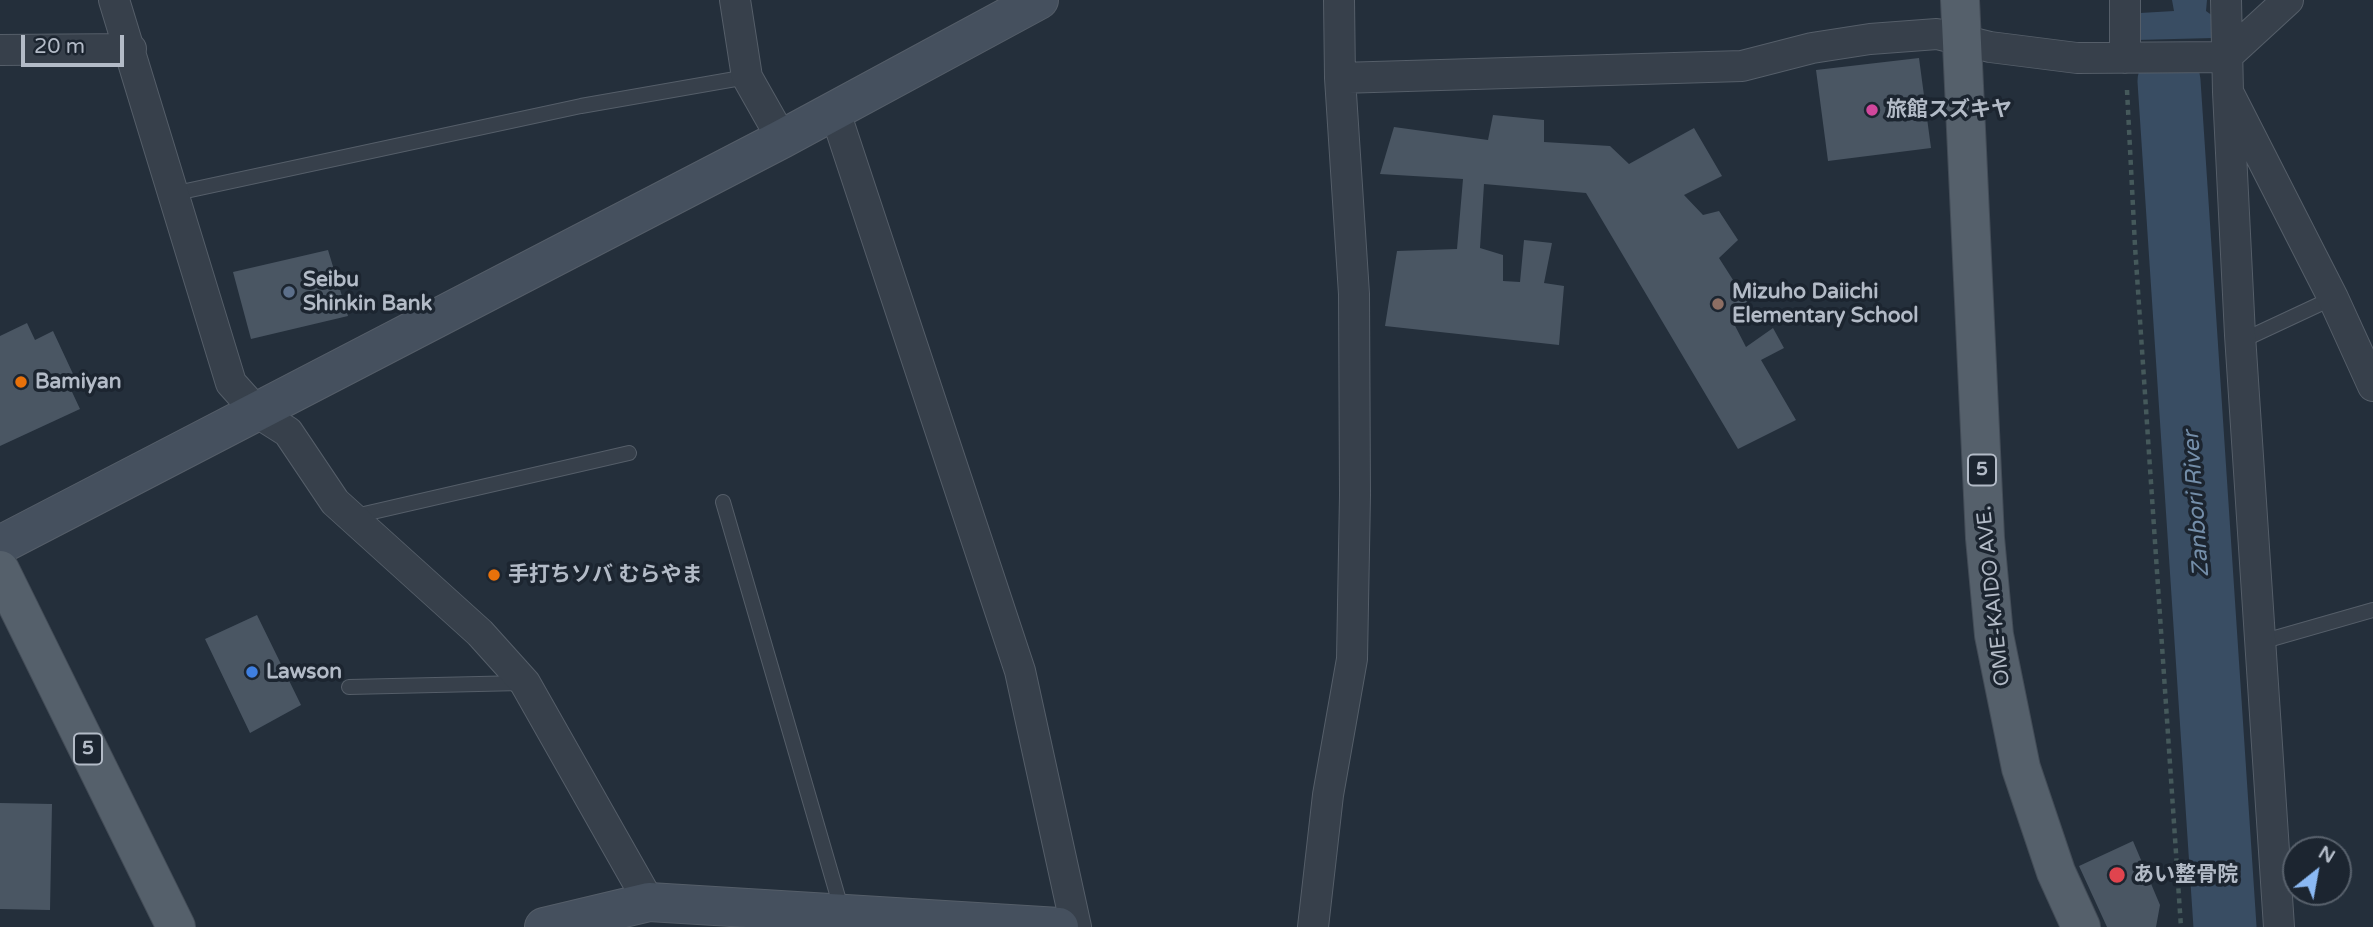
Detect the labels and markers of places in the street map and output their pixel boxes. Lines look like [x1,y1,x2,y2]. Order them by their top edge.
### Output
place label: 旅館スズキヤ [1886,97,2012,123]
marker: 旅館スズキヤ [1864,102,1880,118]
place label: Seibu Shinkin Bank [303,267,432,317]
place label: Mizuho Daiichi Elementary School [1732,279,1919,329]
marker: Seibu Shinkin Bank [281,284,297,300]
marker: Mizuho Daiichi Elementary School [1710,296,1726,312]
place label: Bamiyan [35,369,122,395]
marker: Bamiyan [13,374,29,390]
place label: 手打ちソバ むらやま [508,562,702,588]
marker: 手打ちソバ むらやま [486,567,502,583]
place label: Lawson [266,659,342,685]
marker: Lawson [244,664,260,680]
place label: あい整骨院 [2133,862,2238,888]
marker: あい整骨院 [2107,865,2127,885]

